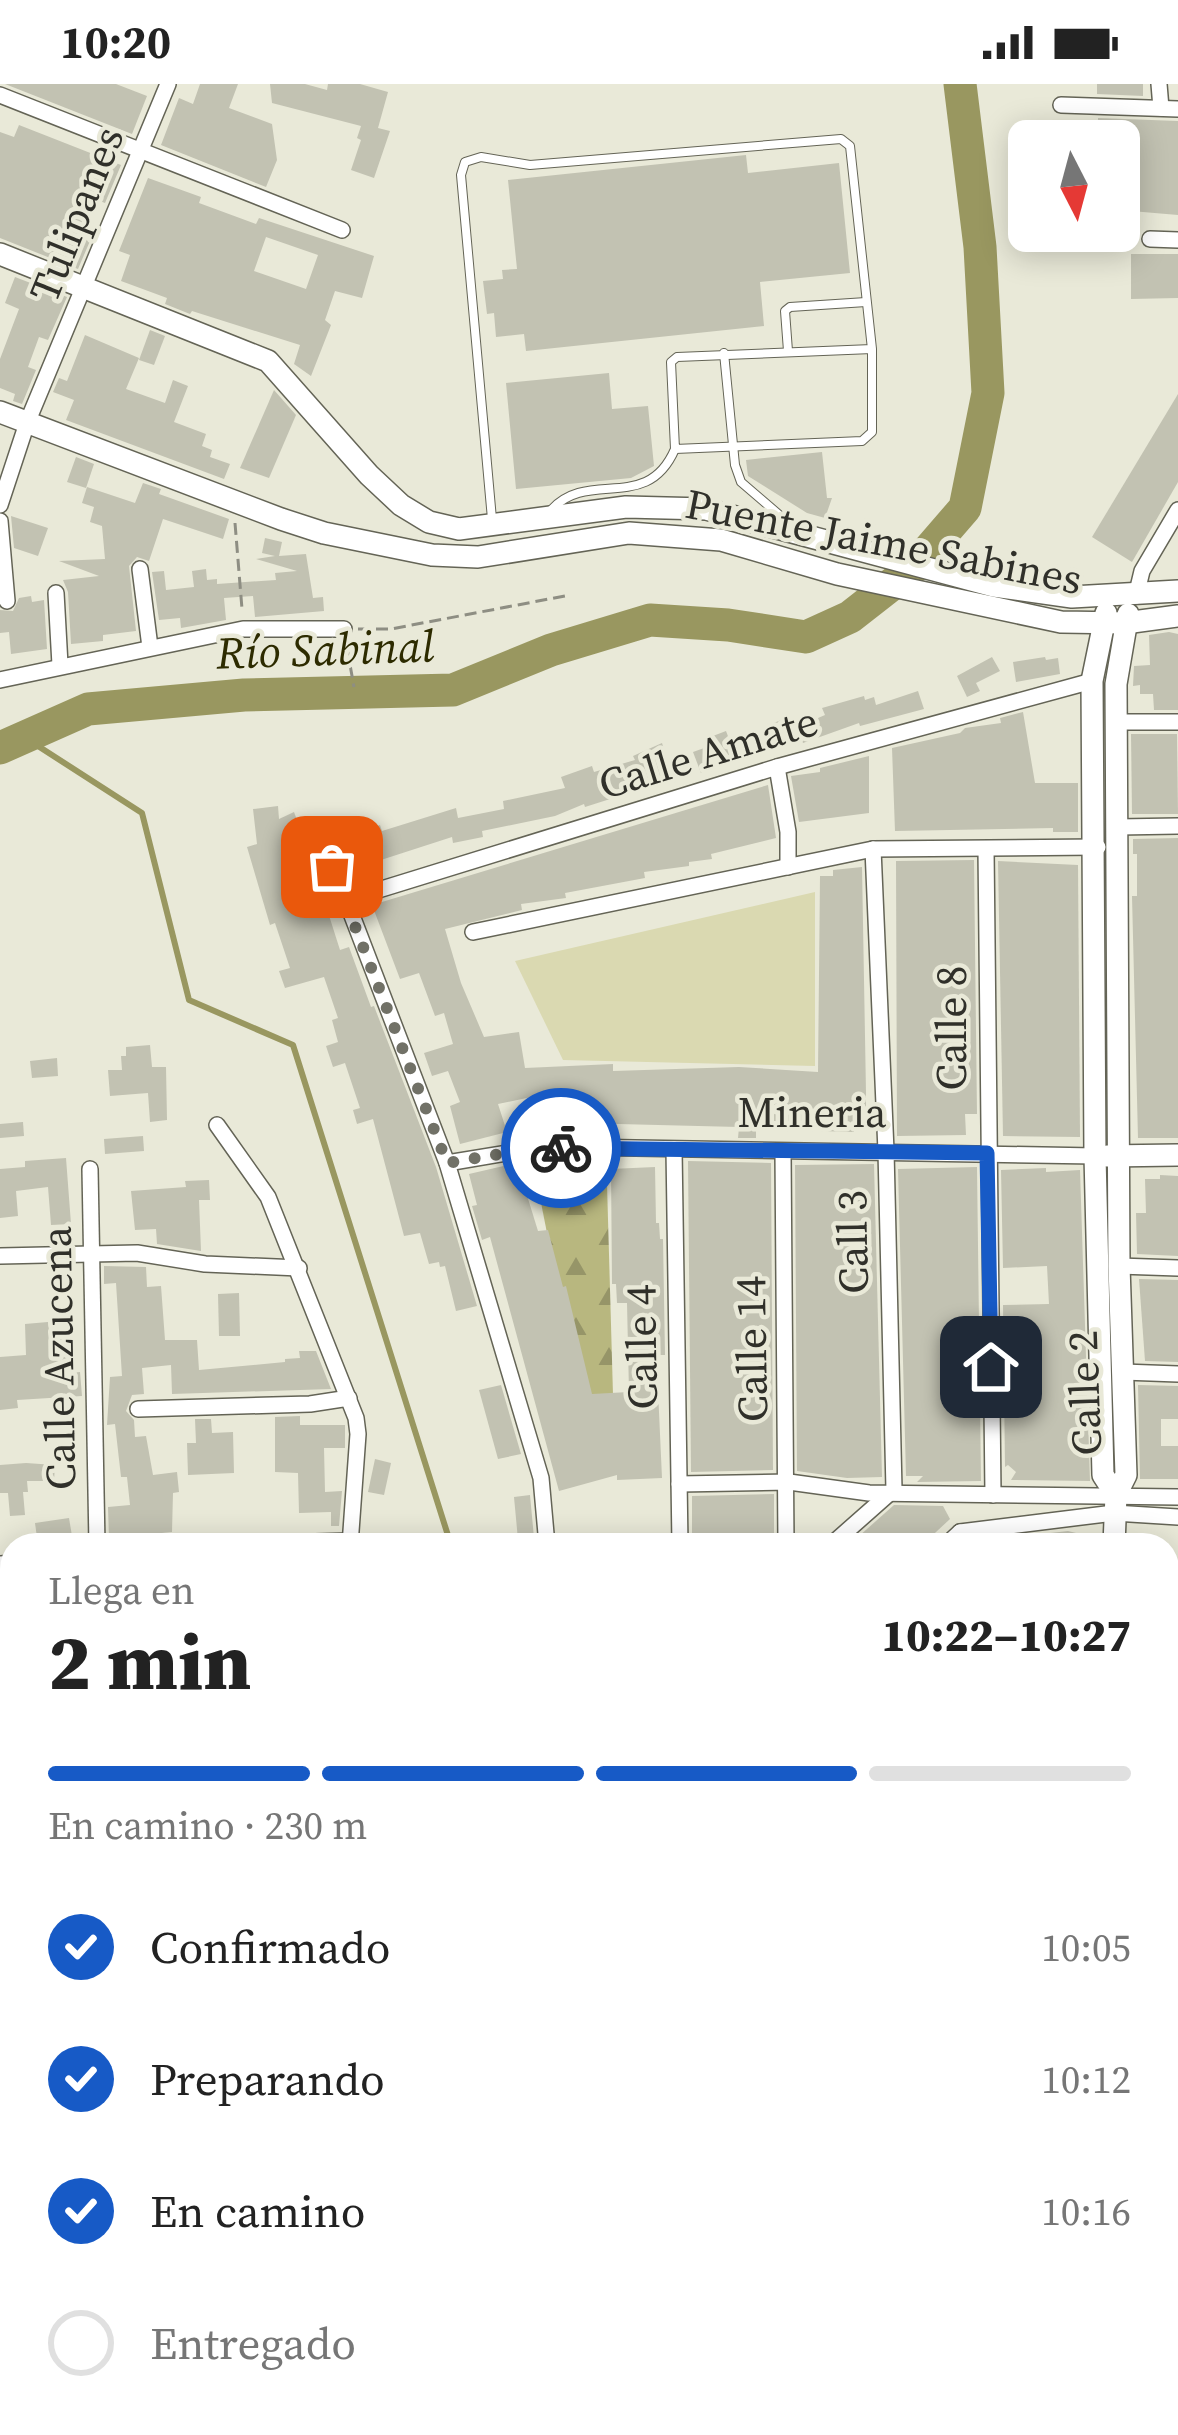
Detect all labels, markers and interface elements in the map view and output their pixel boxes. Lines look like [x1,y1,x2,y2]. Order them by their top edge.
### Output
text: 10:20 [60,11,171,73]
street label: Tulipanes [15,118,137,310]
north arrow [1008,120,1140,252]
map controls [1008,120,1140,252]
street label: Puente Jaime Sabines [681,474,1087,608]
water label: Río Sabinal [214,614,435,684]
street label: Calle Amate [591,691,825,813]
pin [281,816,383,918]
icon: bag [299,834,365,900]
street label: Calle 8 [922,965,980,1091]
street label: Mineria [738,1083,887,1141]
courier [501,1088,621,1208]
icon: bike [528,1115,594,1181]
street label: Call 3 [822,1190,882,1294]
street label: Calle Azucena [27,1225,89,1490]
street label: Calle 14 [721,1275,781,1423]
street label: Calle 4 [611,1284,671,1410]
pin [940,1316,1042,1418]
street label: Calle 2 [1053,1329,1115,1457]
icon: home [958,1334,1024,1400]
text: Llega en [48,1564,195,1617]
text: 10:22–10:27 [881,1604,1131,1666]
text: 2 min [48,1608,251,1715]
text: En camino · 230 m [48,1799,367,1852]
icon: check [48,1914,114,1980]
text: Confirmado [150,1916,390,1978]
text: 10:05 [1041,1921,1131,1974]
icon: check [48,2046,114,2112]
text: Preparando [150,2048,385,2110]
text: 10:12 [1041,2053,1131,2106]
icon: check [48,2178,114,2244]
text: En camino [150,2180,365,2242]
text: 10:16 [1041,2185,1131,2238]
text: Entregado [150,2312,356,2374]

